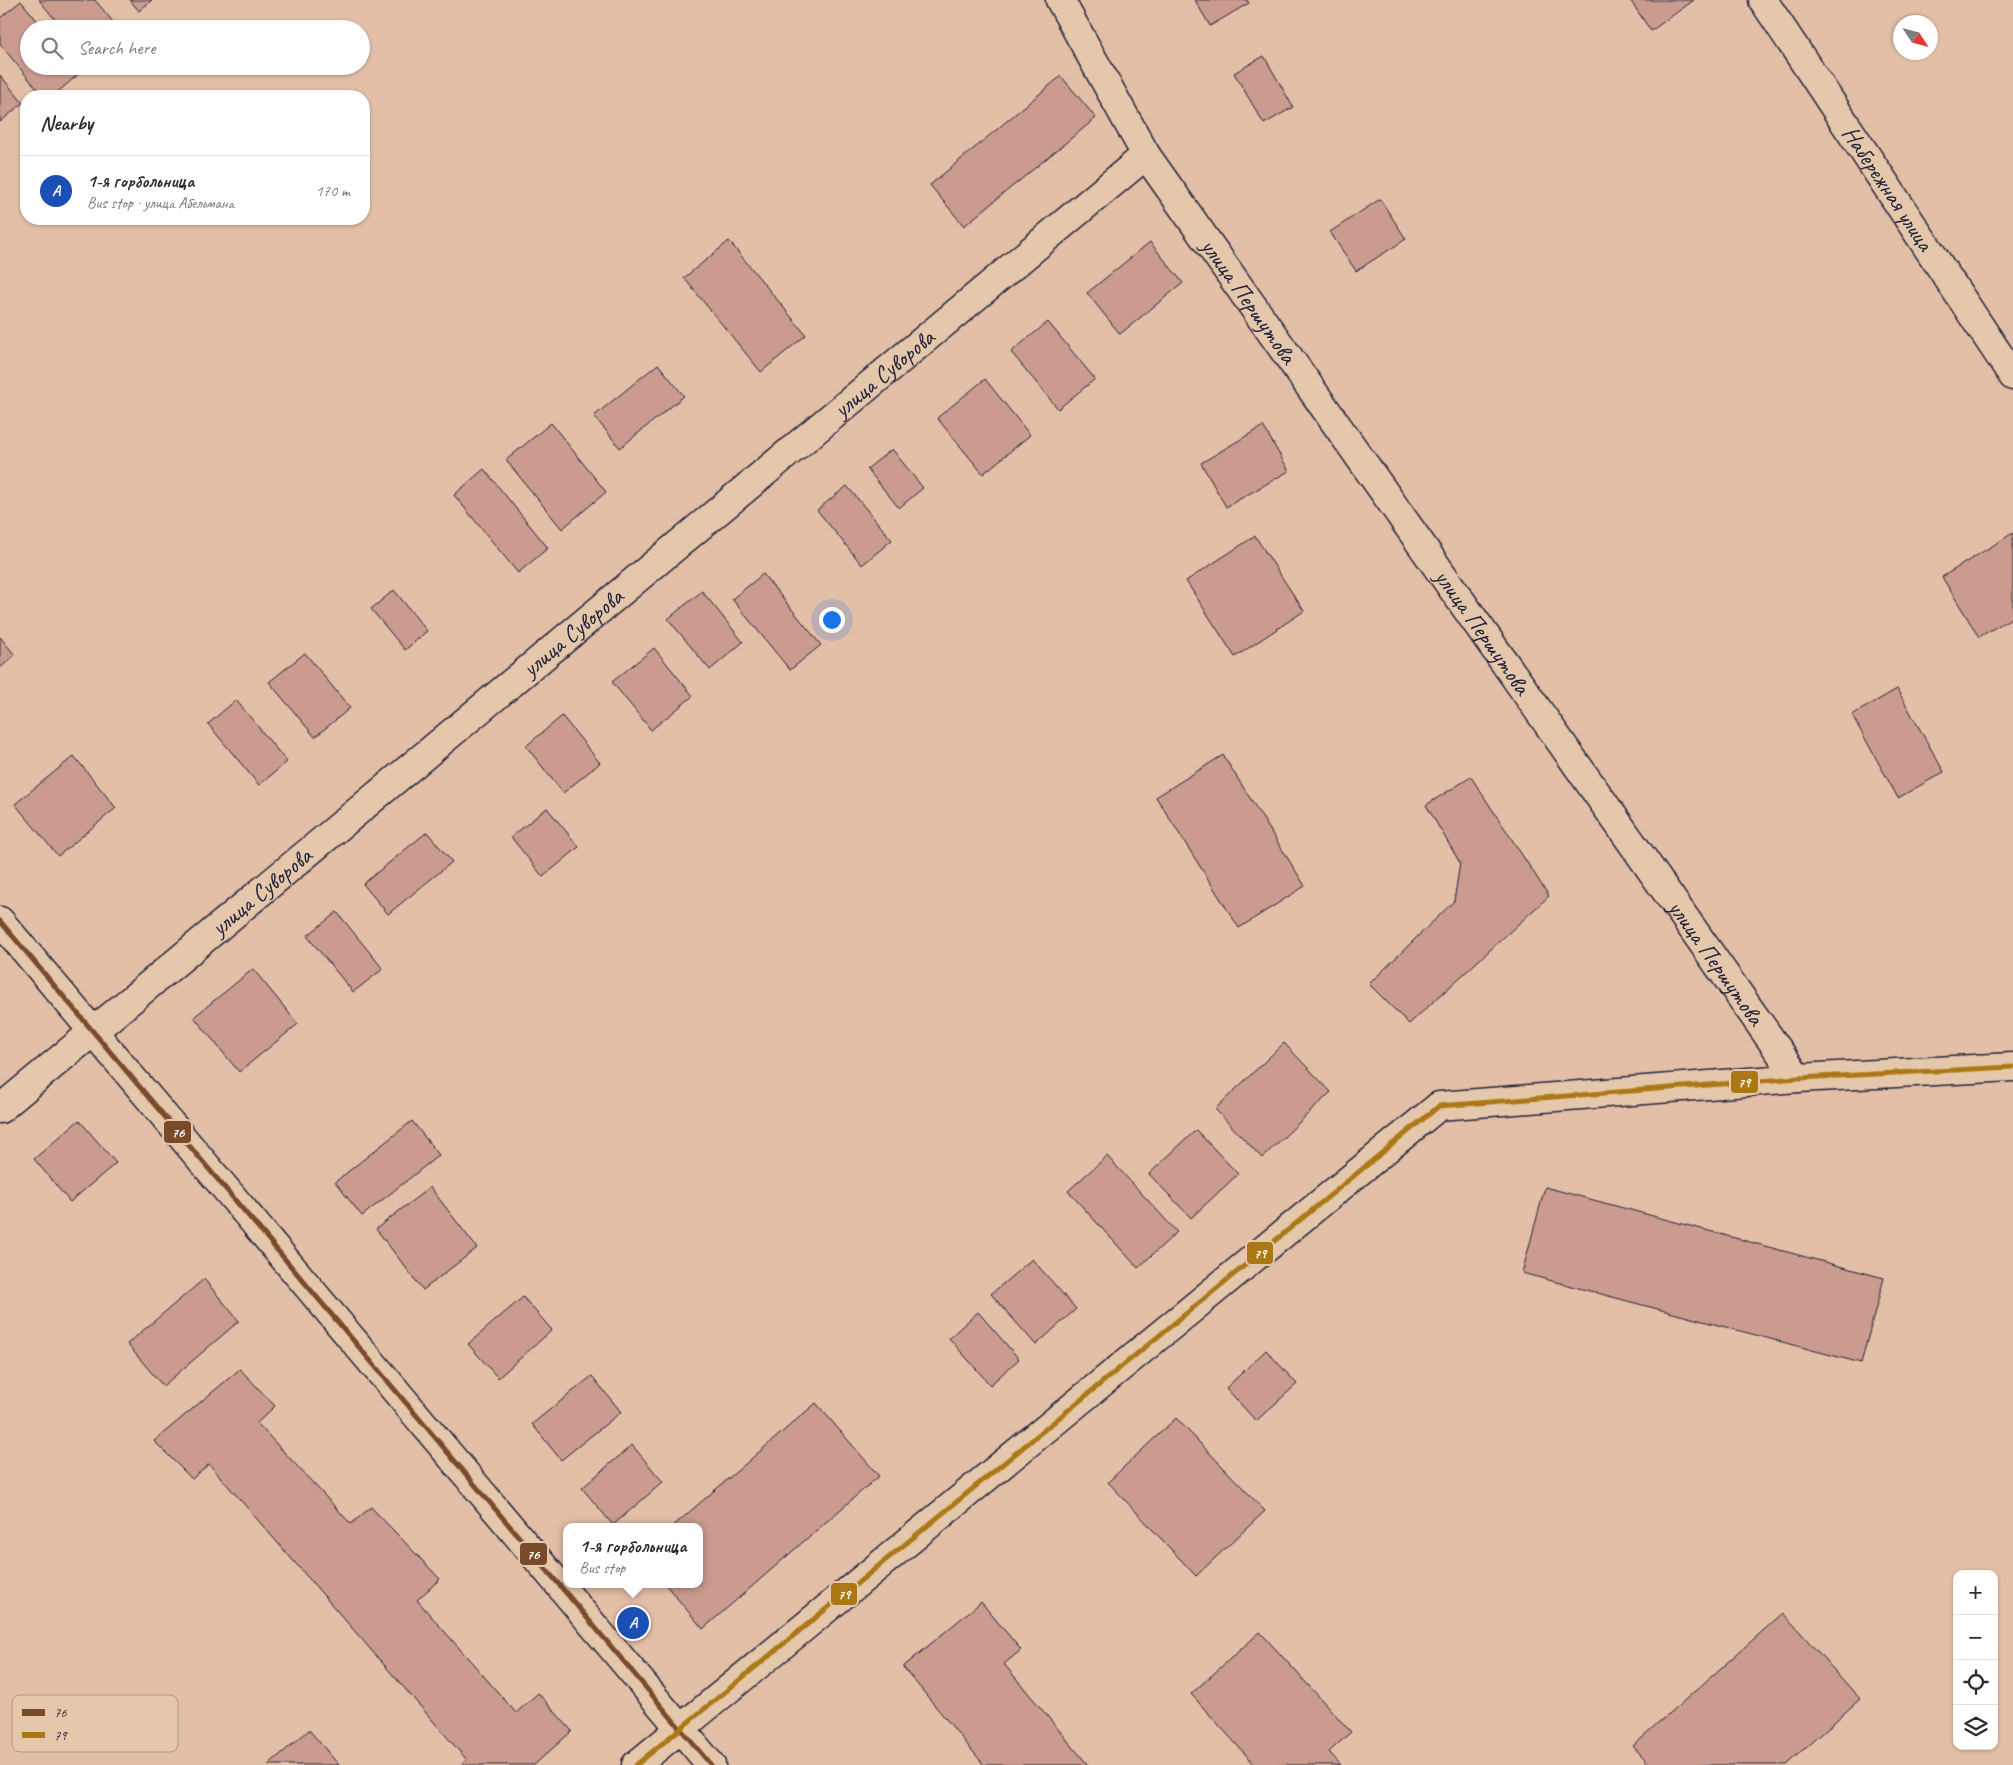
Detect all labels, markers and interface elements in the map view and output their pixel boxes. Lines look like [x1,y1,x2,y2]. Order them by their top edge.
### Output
north arrow [1893,15,1938,60]
search box [20,20,370,75]
icon: search [38,34,66,62]
text: Search here [78,36,155,60]
text: Nearby [40,110,93,136]
street label: Набережная улица [1836,120,1941,258]
text: 1-я горбольница [87,169,194,193]
text: A [52,181,60,201]
text: 170 m [316,181,350,201]
text: Bus stop · улица Абельмана [87,193,234,213]
street label: улица Першутова [1193,231,1305,371]
street label: улица Суворова [826,322,942,425]
street label: улица Першутова [1427,562,1538,702]
street label: улица Суворова [514,581,630,684]
your location [819,607,845,633]
street label: улица Суворова [203,840,319,943]
street label: улица Першутова [1661,892,1772,1032]
line badge: 79 [1730,1070,1759,1094]
text: 79 [1738,1074,1752,1091]
line badge: 76 [163,1120,192,1144]
text: 76 [172,1124,186,1141]
line badge: 79 [1246,1241,1274,1265]
text: 79 [1254,1245,1268,1262]
popup [563,1523,703,1588]
text: 1-я горбольница [579,1534,687,1558]
line badge: 76 [519,1542,548,1566]
text: 76 [527,1546,541,1563]
text: Bus stop [579,1558,625,1578]
map controls [1953,1570,1998,1750]
button: + [1953,1570,1998,1615]
line badge: 79 [830,1582,858,1606]
text: 79 [838,1586,852,1603]
pin: A [617,1604,649,1642]
button: − [1953,1615,1998,1660]
button: locate [1953,1660,1998,1705]
legend [12,1695,178,1752]
text: 76 [54,1704,67,1721]
button: layers [1953,1705,1998,1750]
text: 79 [54,1727,68,1744]

